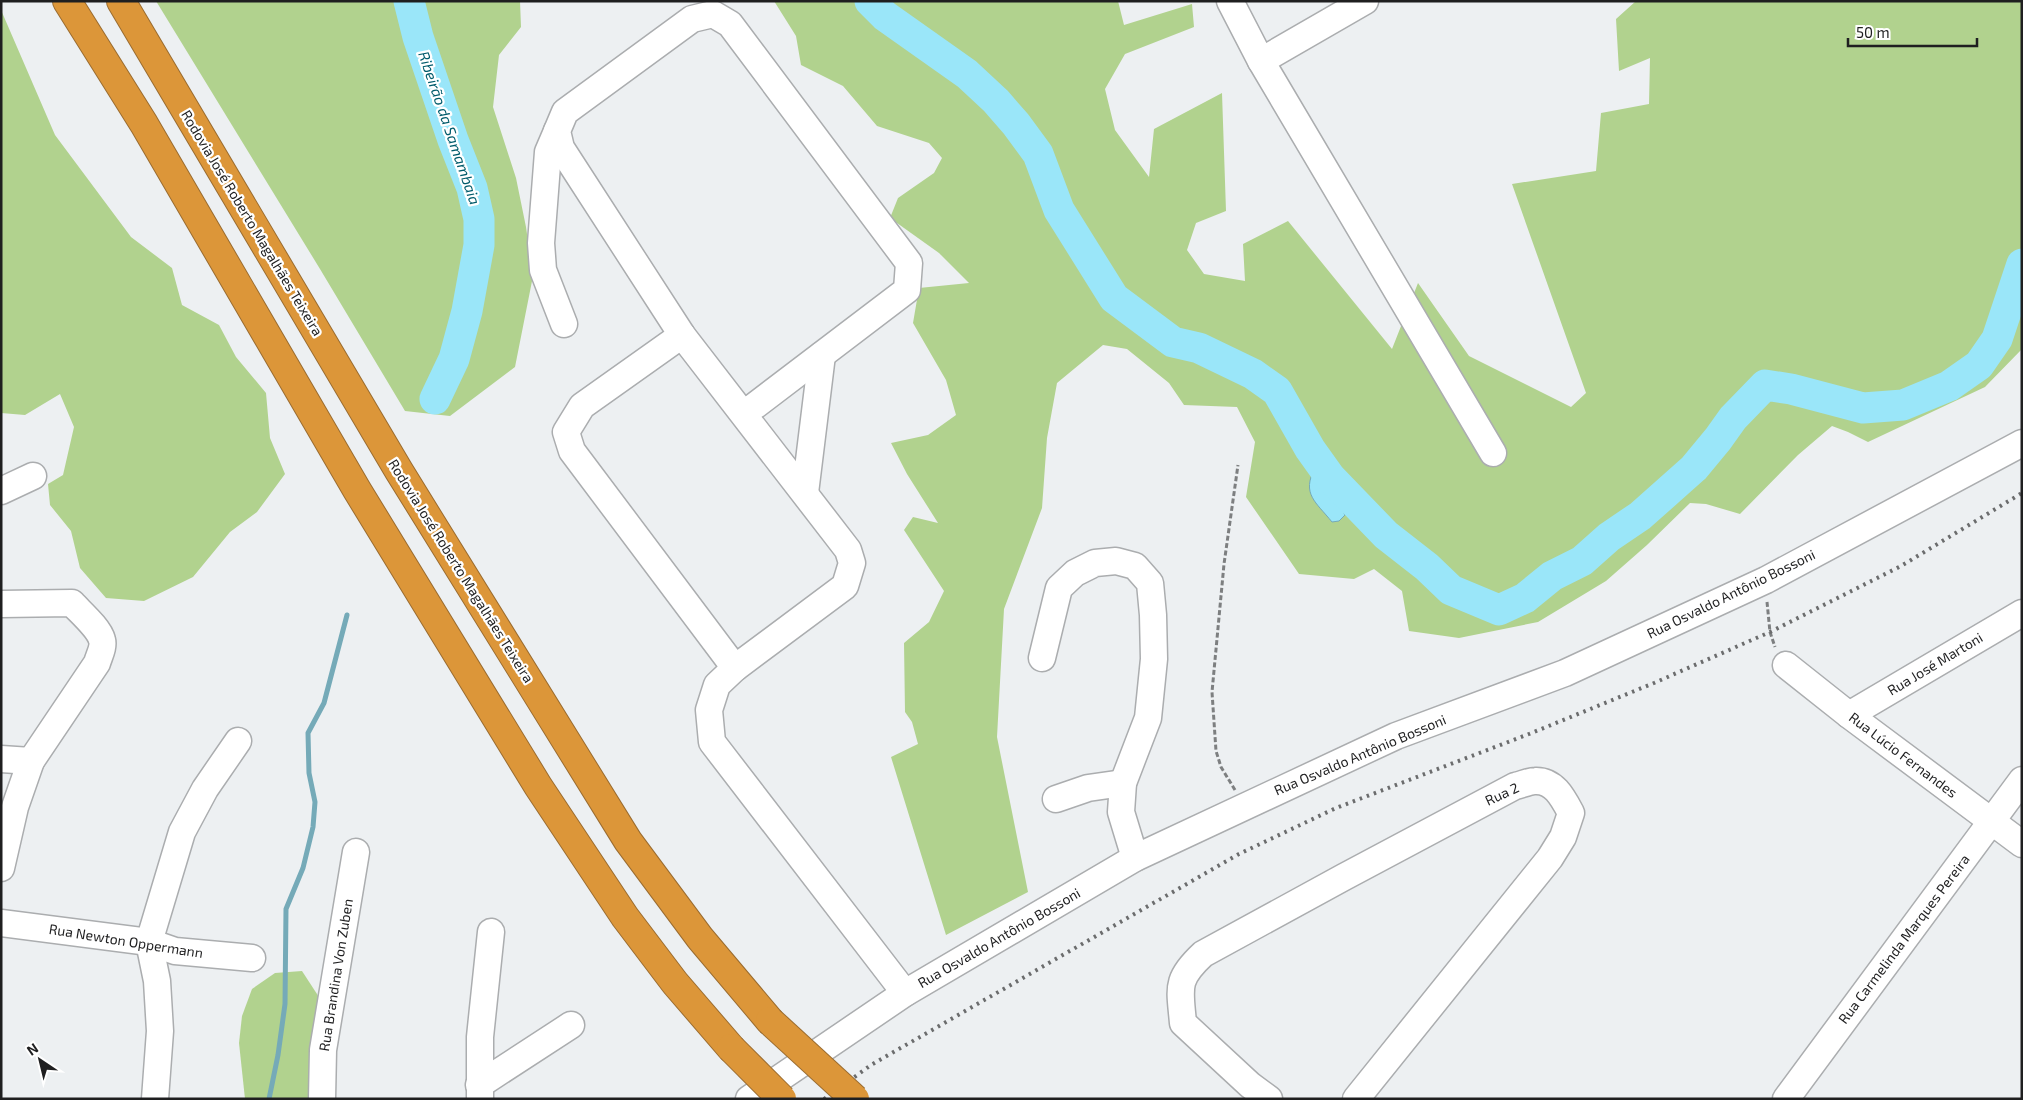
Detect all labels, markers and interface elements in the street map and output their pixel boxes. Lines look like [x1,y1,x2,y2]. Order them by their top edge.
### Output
scale bar [1848,15,1977,47]
text: 50 m [1856,23,1890,41]
water label: Ribeirão da Samambaia [415,48,485,207]
street label: Rodovia José Roberto Magalhães Teixeira [178,107,327,339]
street label: Rodovia José Roberto Magalhães Teixeira [385,456,538,686]
street label: Rua Osvaldo Antônio Bossoni [1644,545,1818,642]
street label: Rua José Martoni [1884,628,1985,699]
street label: Rua Lúcio Fernandes [1846,708,1961,801]
street label: Rua Osvaldo Antônio Bossoni [1271,711,1448,799]
street label: Rua 2 [1482,778,1521,809]
street label: Rua Carmelinda Marques Pereira [1834,851,1973,1027]
street label: Rua Osvaldo Antônio Bossoni [914,884,1083,991]
street label: Rua Brandina Von Zuben [315,897,356,1053]
street label: Rua Newton Oppermann [48,920,204,961]
north arrow [15,1035,65,1085]
text: N [23,1039,41,1059]

